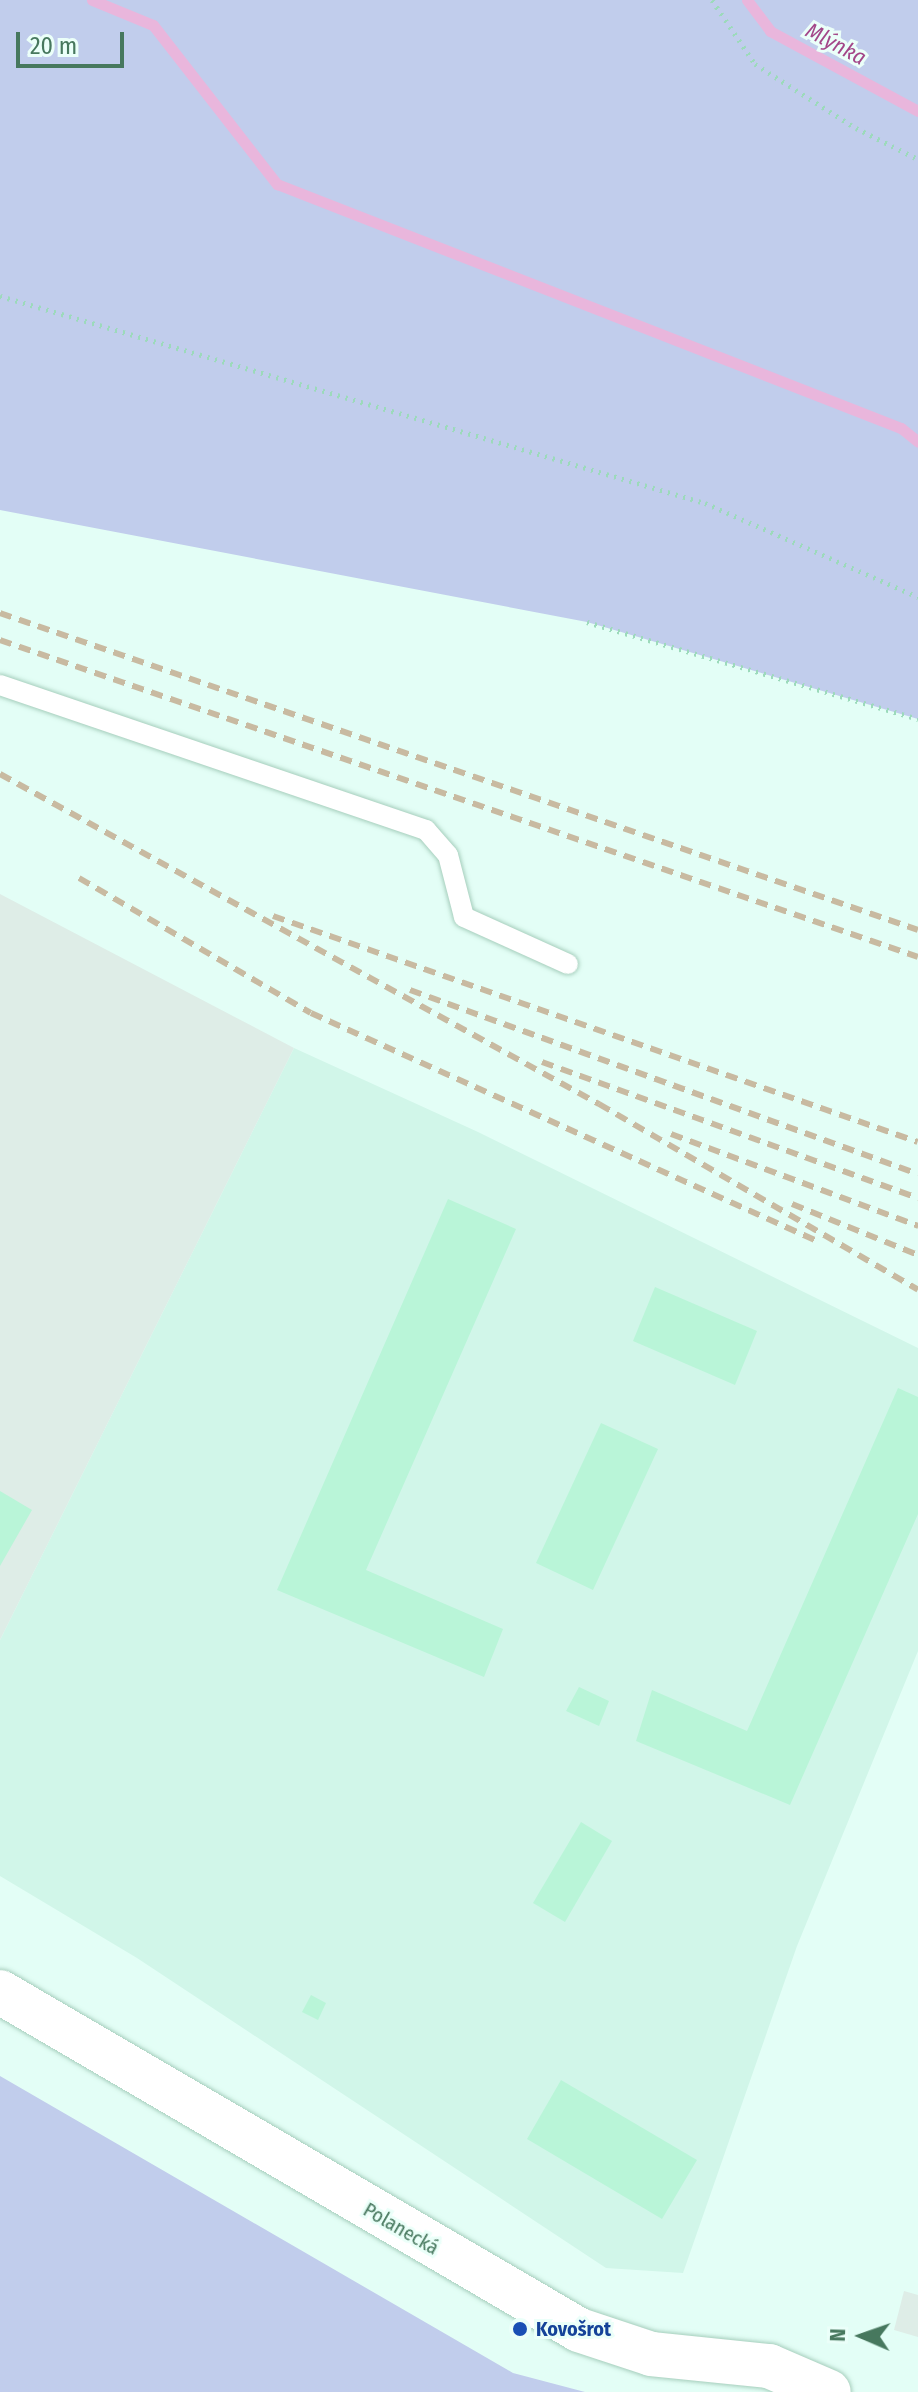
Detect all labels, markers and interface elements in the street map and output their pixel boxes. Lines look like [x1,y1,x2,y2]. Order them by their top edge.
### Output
scale bar [20,16,128,66]
water label: Mlýnka [801,17,871,71]
text: 20 m [30,32,77,60]
street label: Polanecká [359,2198,443,2260]
north arrow [822,2296,902,2376]
place label: Kovošrot [536,2317,611,2341]
marker: Kovošrot [511,2320,529,2338]
text: N [824,2328,851,2342]

